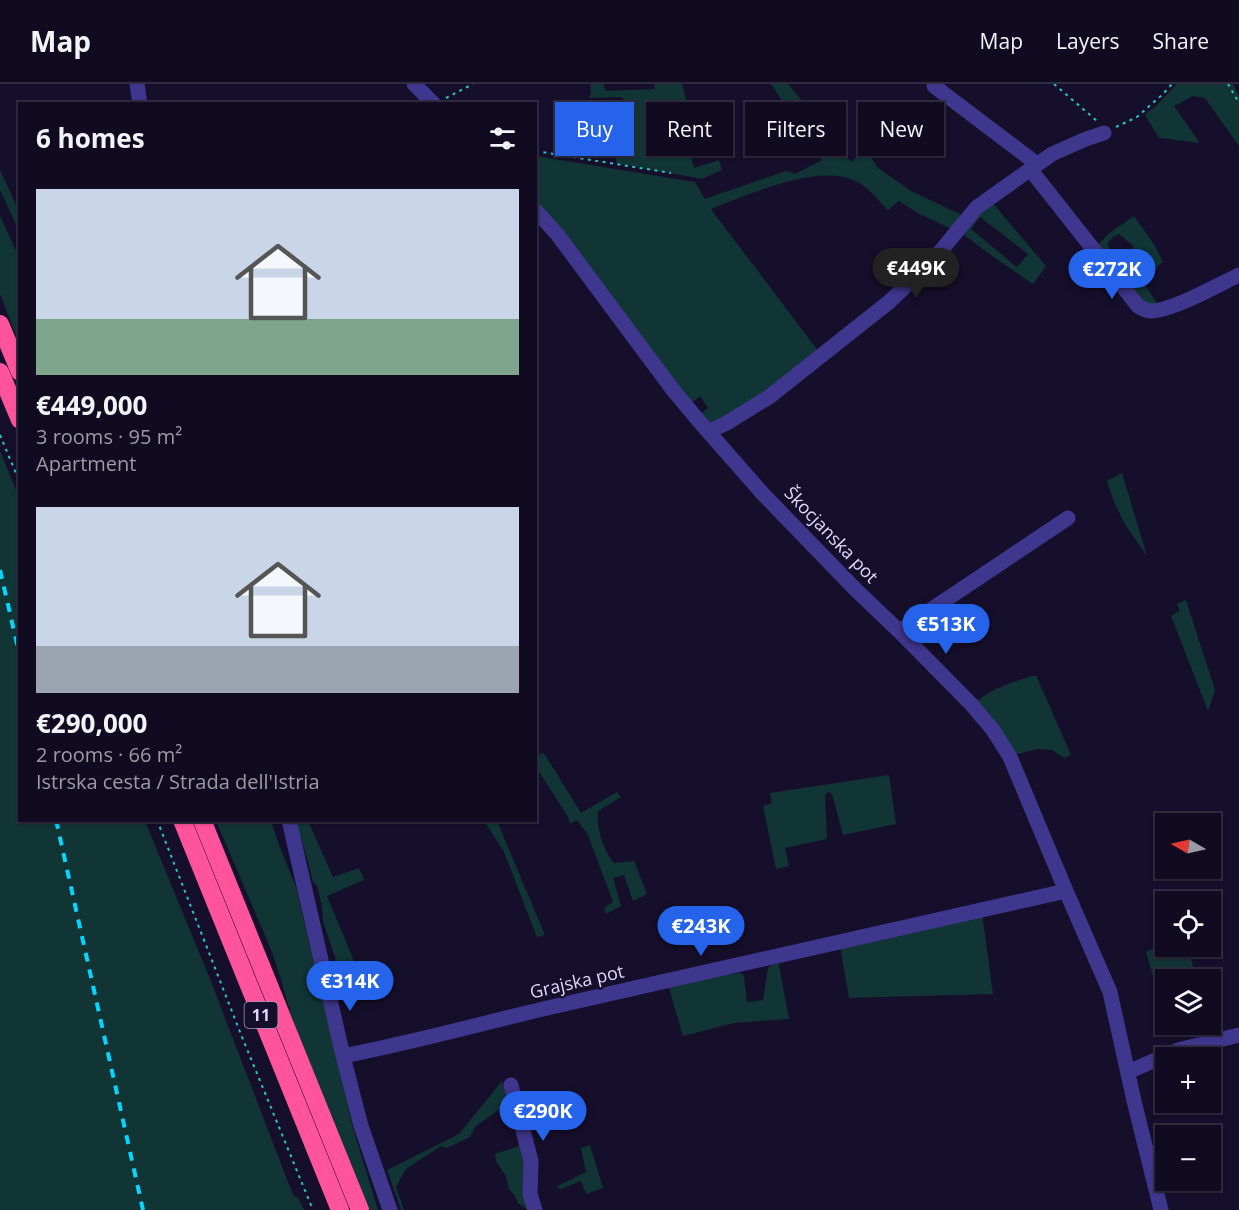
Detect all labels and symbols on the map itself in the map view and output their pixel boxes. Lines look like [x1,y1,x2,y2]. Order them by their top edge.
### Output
pin: €449K [874,248,958,299]
pin: €272K [1070,249,1154,300]
street label: Škocjanska pot [780,481,884,588]
pin: €513K [904,604,988,655]
north arrow [1155,813,1221,879]
pin: €243K [659,906,743,957]
street label: Grajska pot [527,959,626,1004]
pin: €314K [308,961,392,1012]
road number: 11 [244,1002,278,1028]
pin: €290K [501,1091,585,1142]

